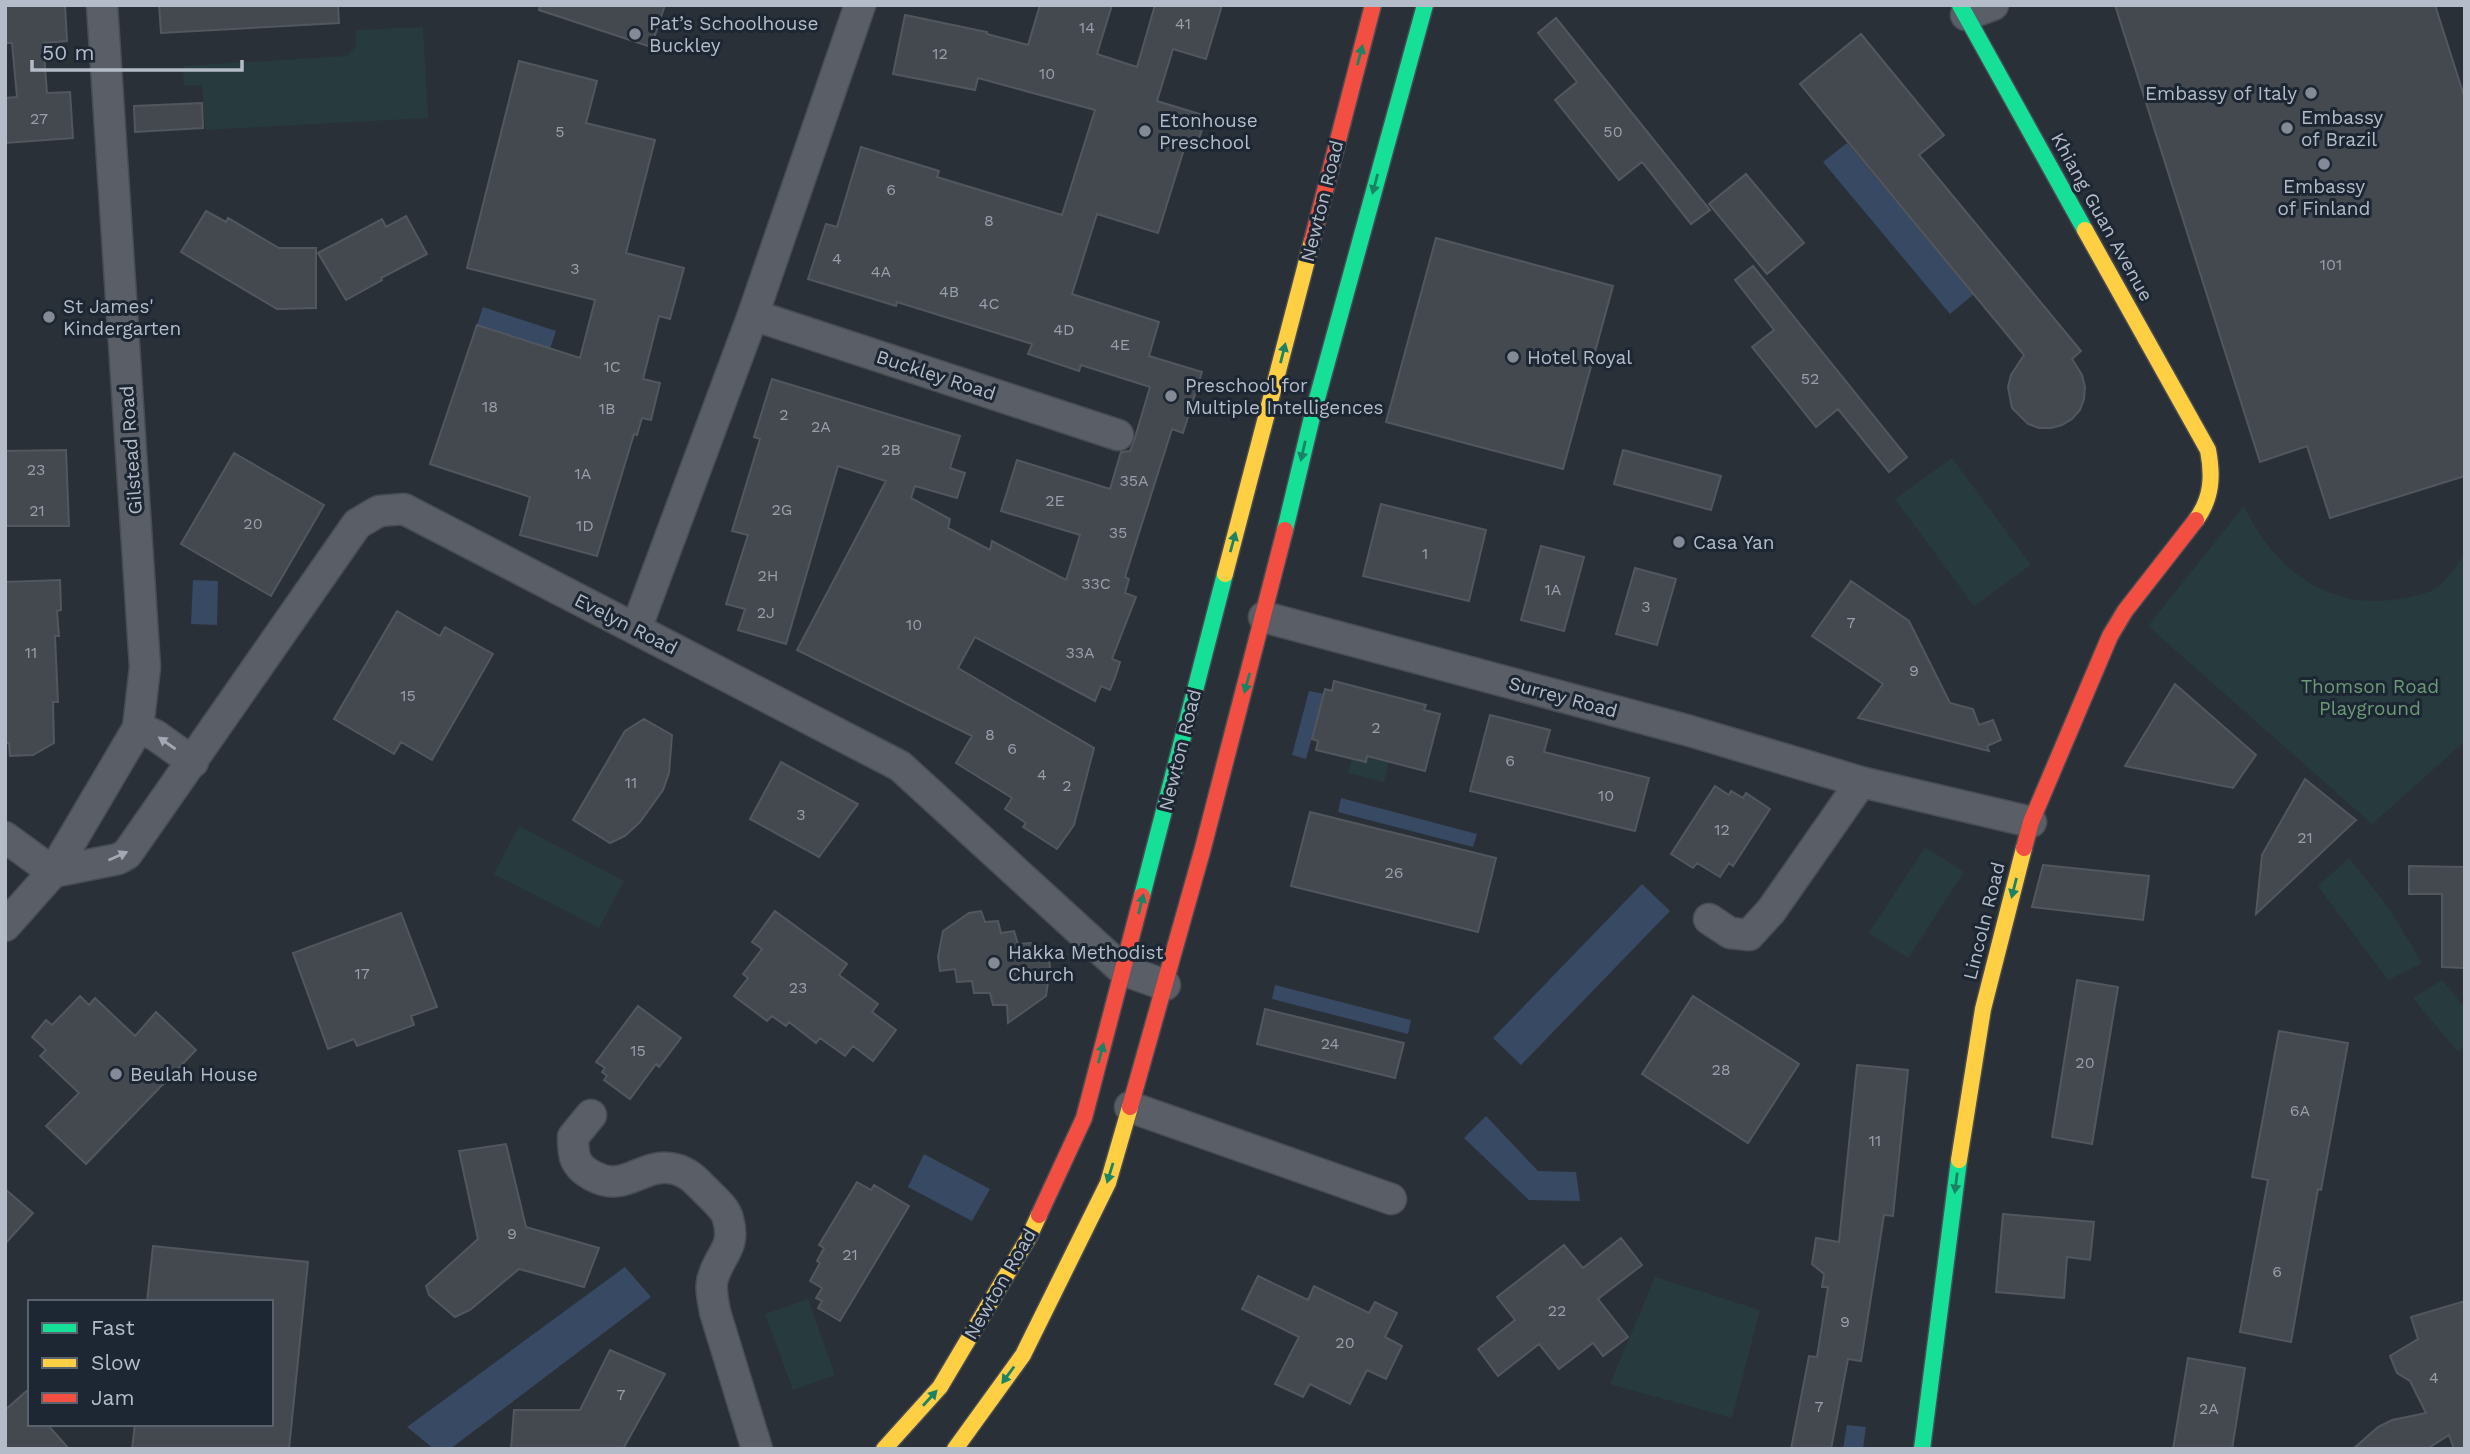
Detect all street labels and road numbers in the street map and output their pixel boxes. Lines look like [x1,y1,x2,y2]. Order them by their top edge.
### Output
street label: Khiang Guan Avenue [2046,129,2158,305]
street label: Newton Road [1296,138,1348,264]
street label: Buckley Road [873,345,999,405]
street label: Gilstead Road [115,385,147,515]
street label: Evelyn Road [571,588,681,660]
street label: Surrey Road [1506,671,1620,723]
street label: Newton Road [1154,687,1206,813]
street label: Lincoln Road [1958,860,2010,982]
street label: Newton Road [959,1224,1041,1344]

